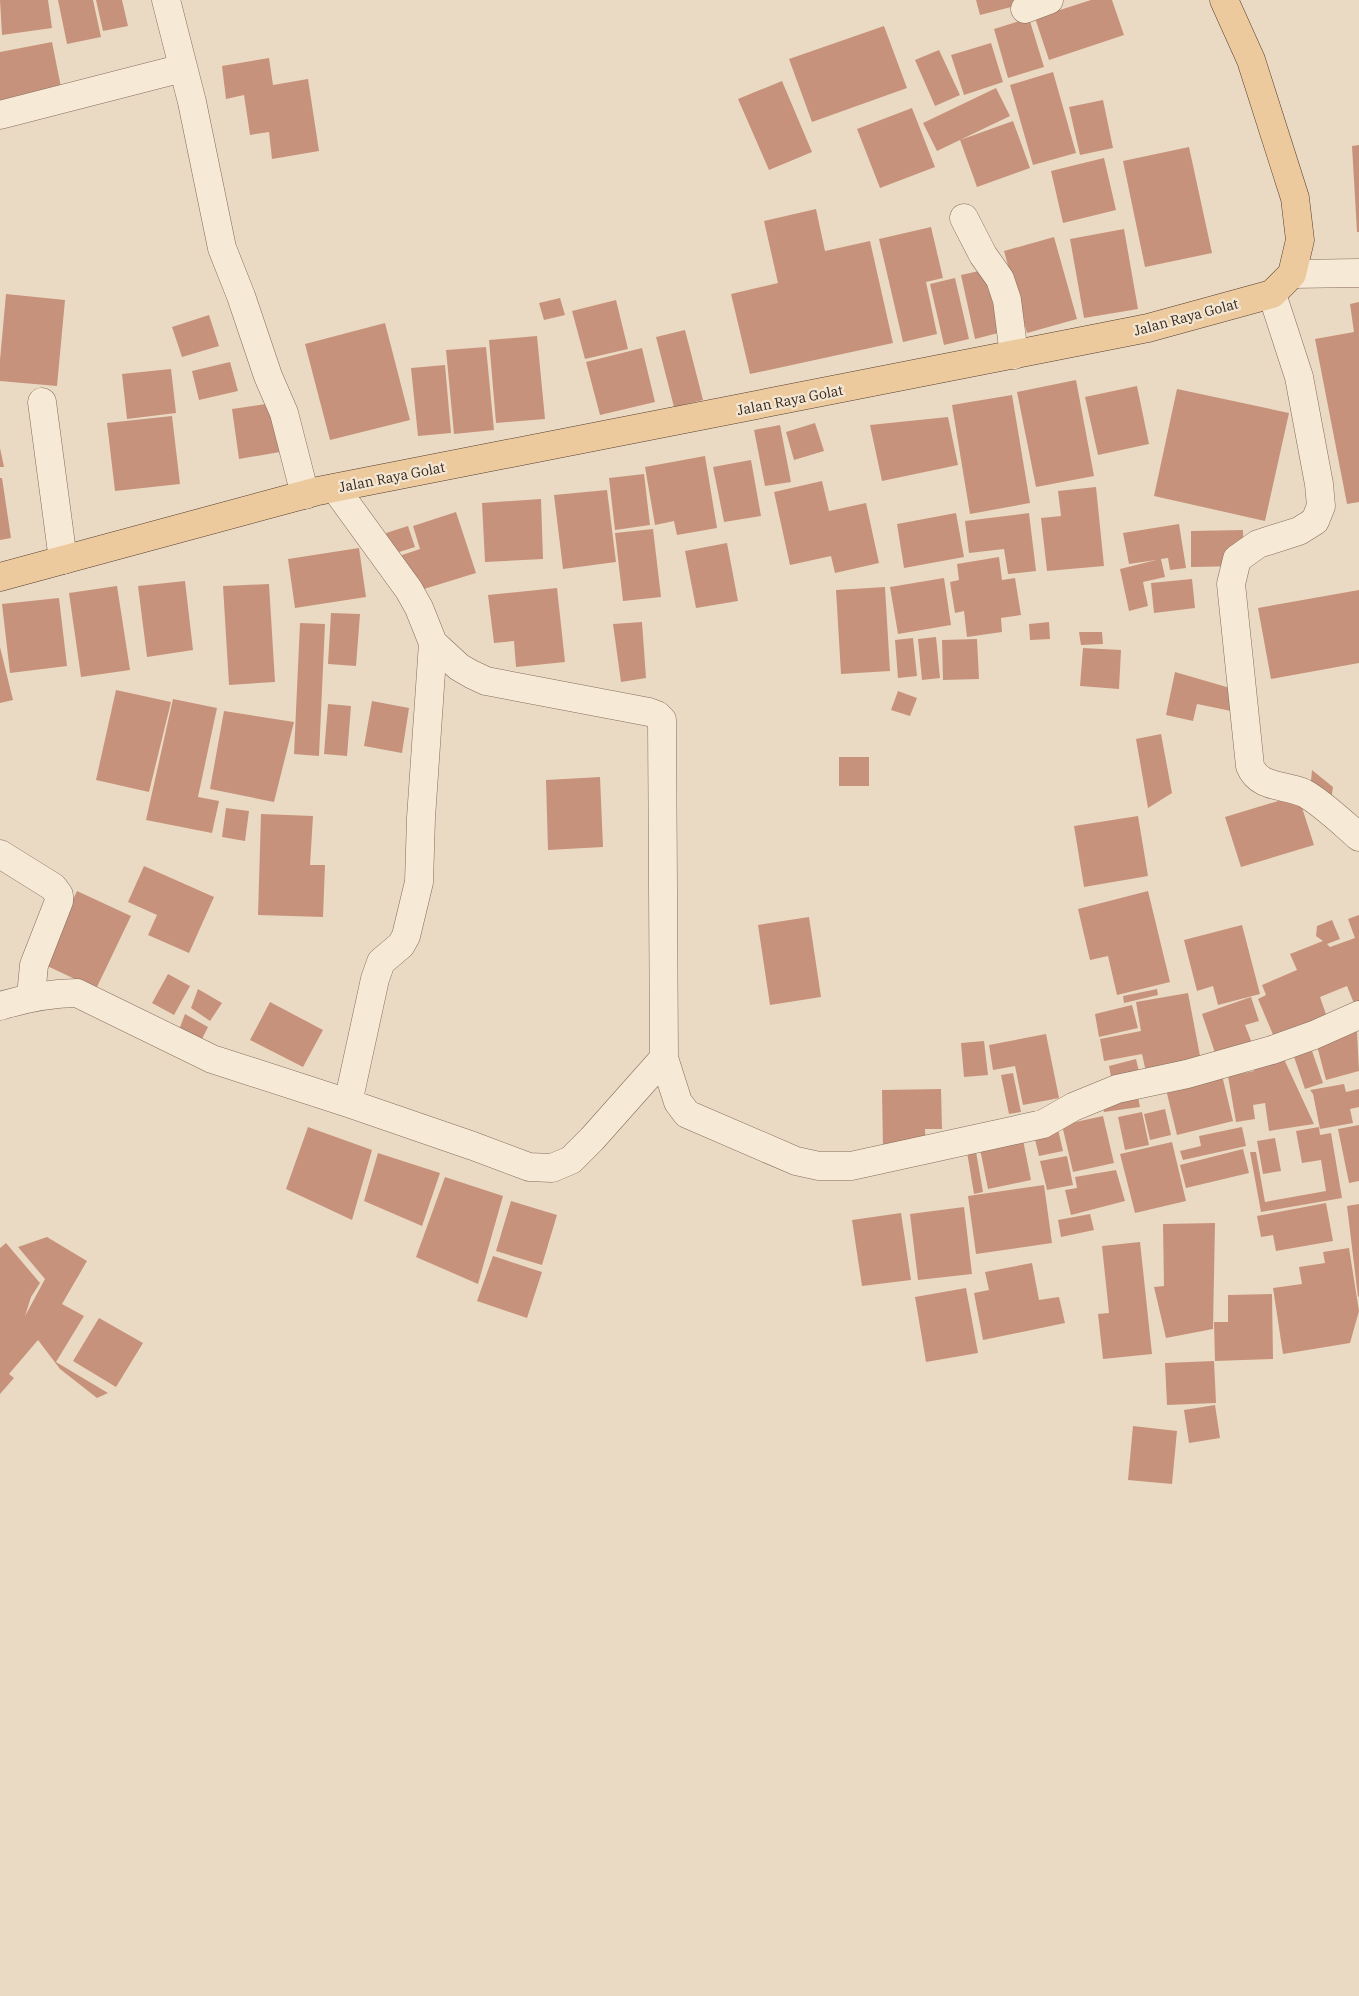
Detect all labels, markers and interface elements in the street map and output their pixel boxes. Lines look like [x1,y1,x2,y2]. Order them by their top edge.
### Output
street label: Jalan Raya Golat [1132,294,1240,340]
street label: Jalan Raya Golat [735,381,845,419]
street label: Jalan Raya Golat [337,458,447,496]

